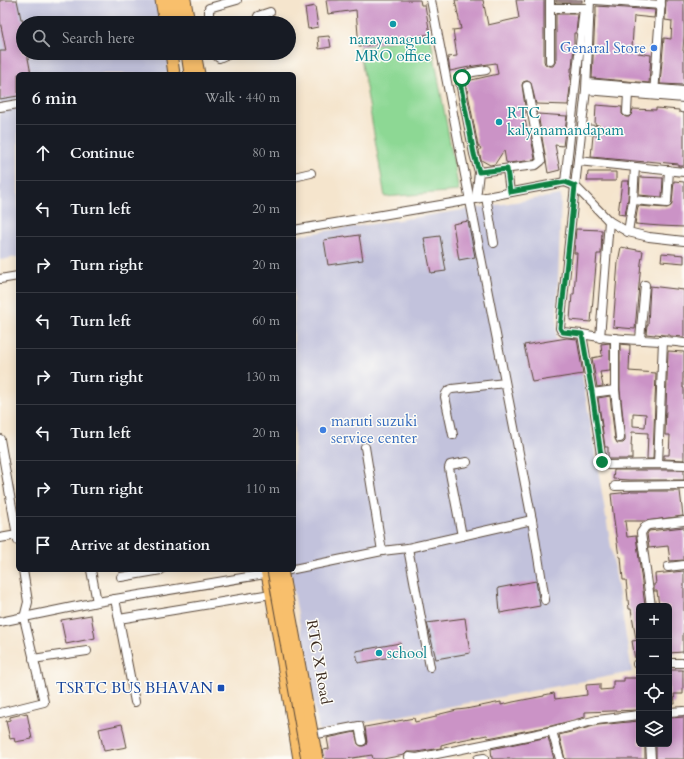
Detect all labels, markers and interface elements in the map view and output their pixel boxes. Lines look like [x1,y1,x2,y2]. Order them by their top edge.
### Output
search box [16,16,296,60]
marker: narayanaguda MRO office [388,19,398,29]
icon: search [30,27,52,49]
text: Search here [62,28,135,48]
place label: narayanaguda MRO office [349,29,437,66]
place label: Genaral Store [560,38,646,58]
marker: Genaral Store [649,43,659,53]
route start [453,69,471,87]
text: 6 min [32,87,77,110]
text: Walk · 440 m [205,89,280,107]
place label: RTC kalyanamandapam [507,103,624,140]
marker: RTC kalyanamandapam [494,117,504,127]
icon: ahead [32,142,54,164]
text: Continue [70,143,135,163]
text: 80 m [252,144,280,162]
icon: left [32,198,54,220]
text: Turn left [70,199,131,219]
text: 20 m [252,200,280,218]
icon: right [32,254,54,276]
text: Turn right [70,255,143,275]
text: 20 m [252,256,280,274]
icon: left [32,310,54,332]
text: Turn left [70,311,131,331]
text: 60 m [252,312,280,330]
icon: right [32,366,54,388]
text: Turn right [70,367,143,387]
text: 130 m [246,368,280,386]
place label: maruti suzuki service center [331,411,418,448]
icon: left [32,422,54,444]
text: Turn left [70,423,131,443]
text: 20 m [252,424,280,442]
marker: maruti suzuki service center [318,425,328,435]
route end [593,453,611,471]
icon: right [32,478,54,500]
text: Turn right [70,479,143,499]
text: 110 m [246,480,280,498]
icon: arrive [32,534,54,556]
text: Arrive at destination [70,535,210,555]
map controls [636,603,672,747]
button: + [636,603,672,639]
street label: RTC X Road [302,618,336,706]
button: − [636,639,672,675]
place label: school [387,643,427,663]
marker: school [374,648,384,658]
button: locate [636,675,672,711]
place label: TSRTC BUS BHAVAN [56,678,213,698]
marker: TSRTC BUS BHAVAN [216,683,226,693]
button: layers [636,711,672,747]

